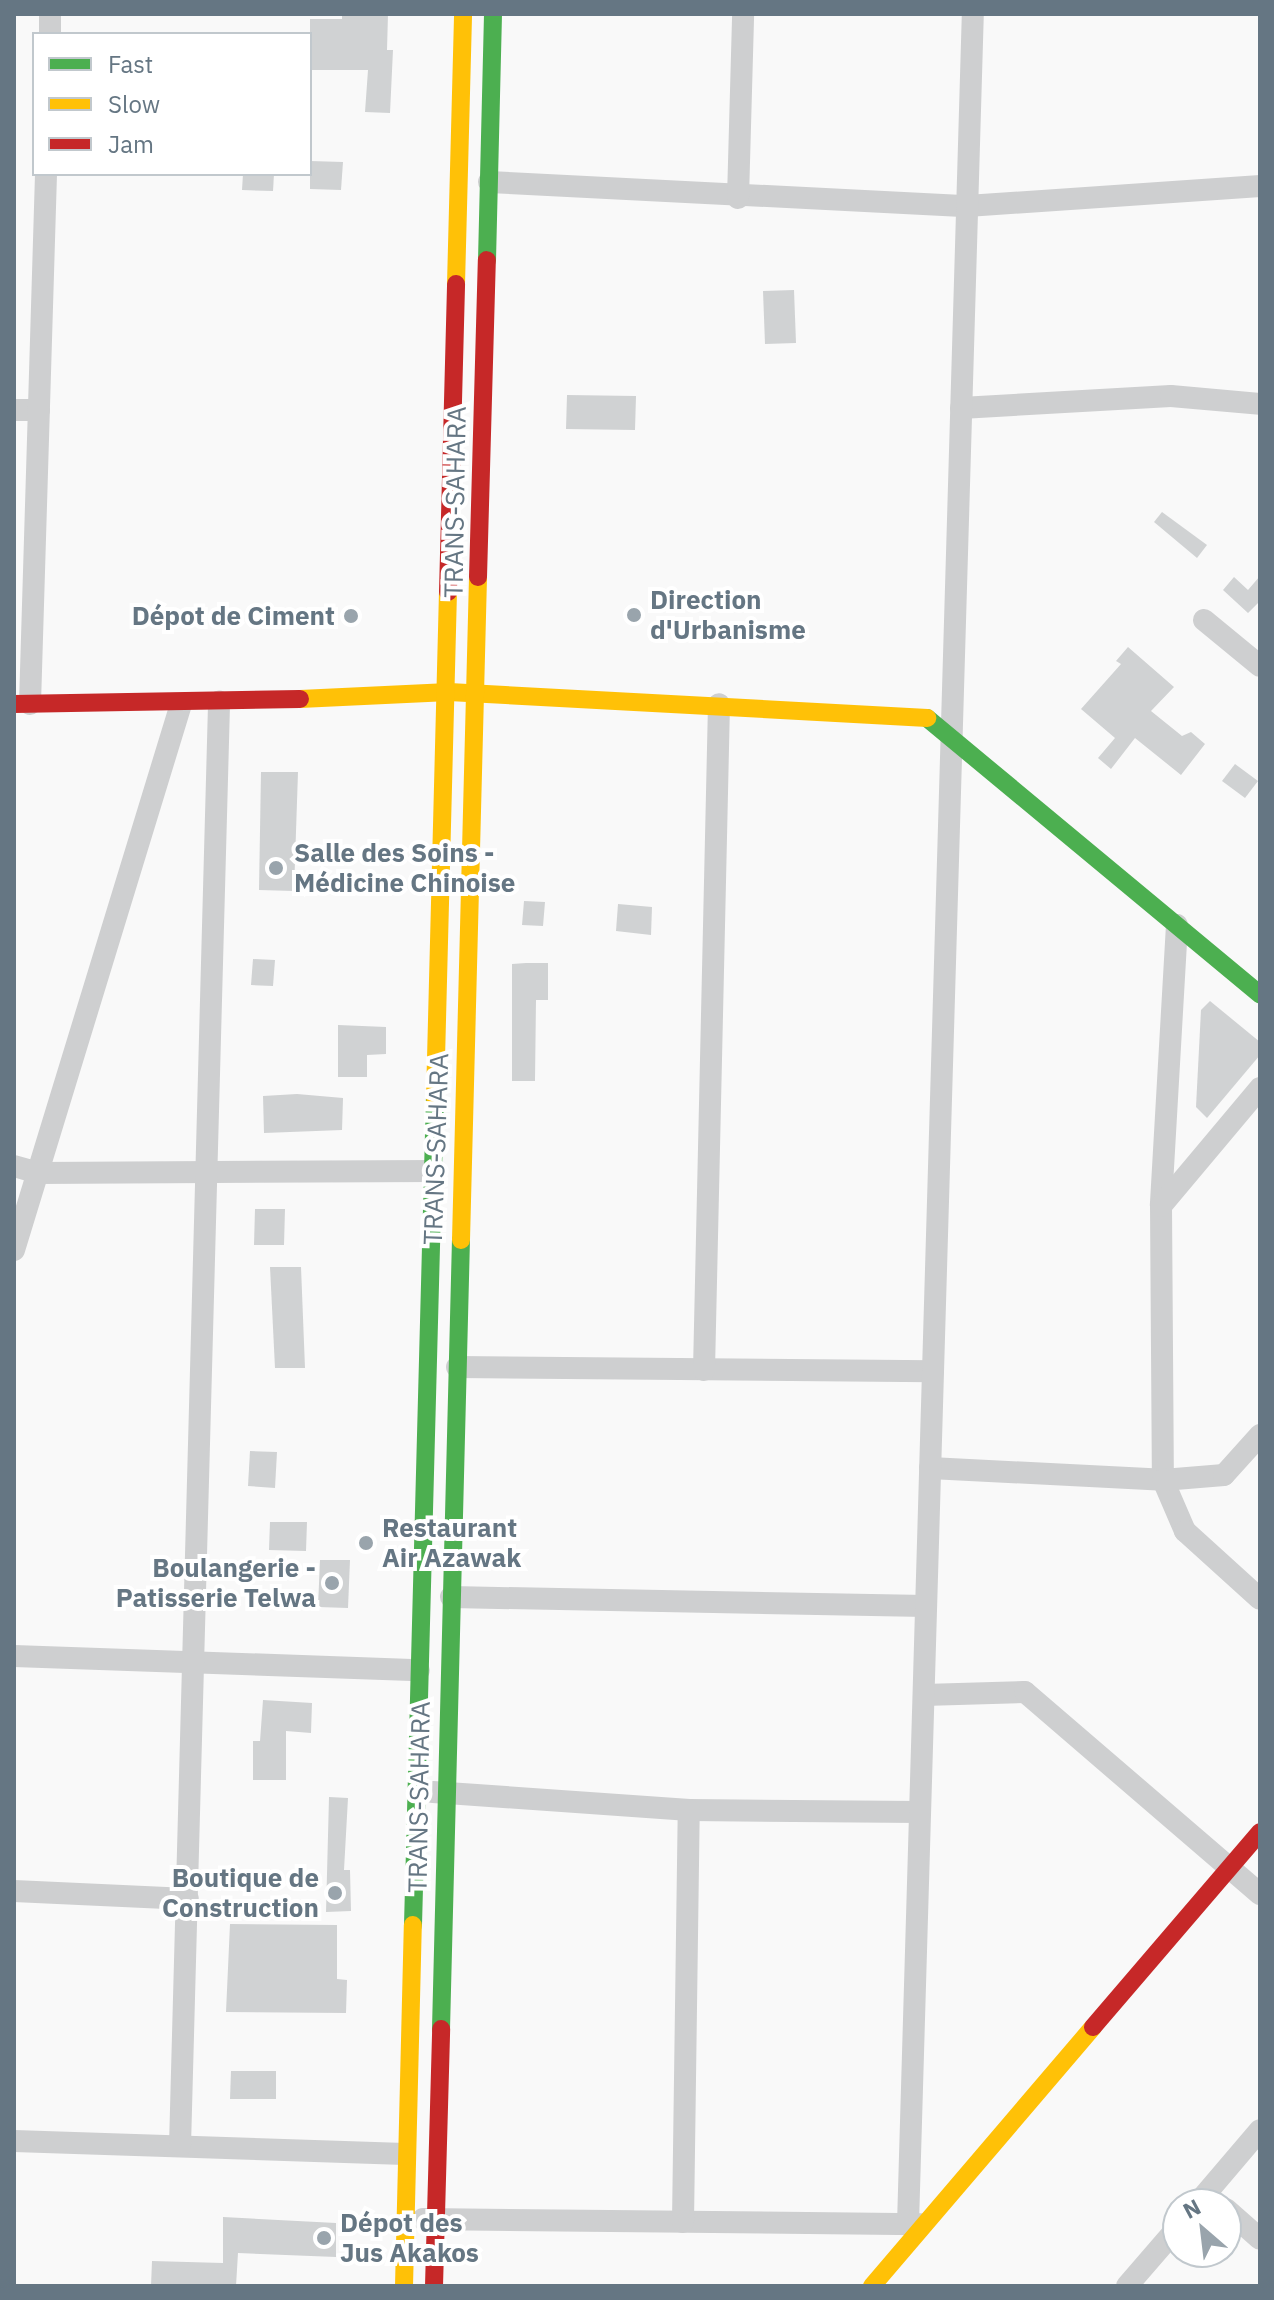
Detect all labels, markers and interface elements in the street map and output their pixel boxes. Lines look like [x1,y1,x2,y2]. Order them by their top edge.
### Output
legend [32,32,312,176]
text: Fast [108,48,153,80]
text: Slow [108,88,160,120]
text: Jam [108,128,154,160]
street label: TRANS-SAHARA [438,406,472,598]
place label: Direction d'Urbanisme [650,584,806,646]
place label: Dépot de Ciment [132,600,335,632]
marker: Direction d'Urbanisme [625,606,643,624]
marker: Dépot de Ciment [342,607,360,625]
place label: Salle des Soins - Médicine Chinoise [294,837,515,898]
marker: Salle des Soins - Médicine Chinoise [265,857,287,879]
street label: TRANS-SAHARA [417,1053,455,1245]
place label: Restaurant Air Azawak [382,1512,521,1574]
marker: Restaurant Air Azawak [357,1534,375,1552]
place label: Boulangerie - Patisserie Telwa [116,1552,316,1614]
marker: Boulangerie - Patisserie Telwa [323,1574,341,1592]
street label: TRANS-SAHARA [402,1701,436,1893]
place label: Boutique de Construction [162,1862,319,1924]
marker: Boutique de Construction [326,1884,344,1902]
north arrow [1162,2188,1242,2268]
text: N [1178,2192,1205,2225]
place label: Dépot des Jus Akakos [340,2207,479,2268]
marker: Dépot des Jus Akakos [315,2229,333,2247]

